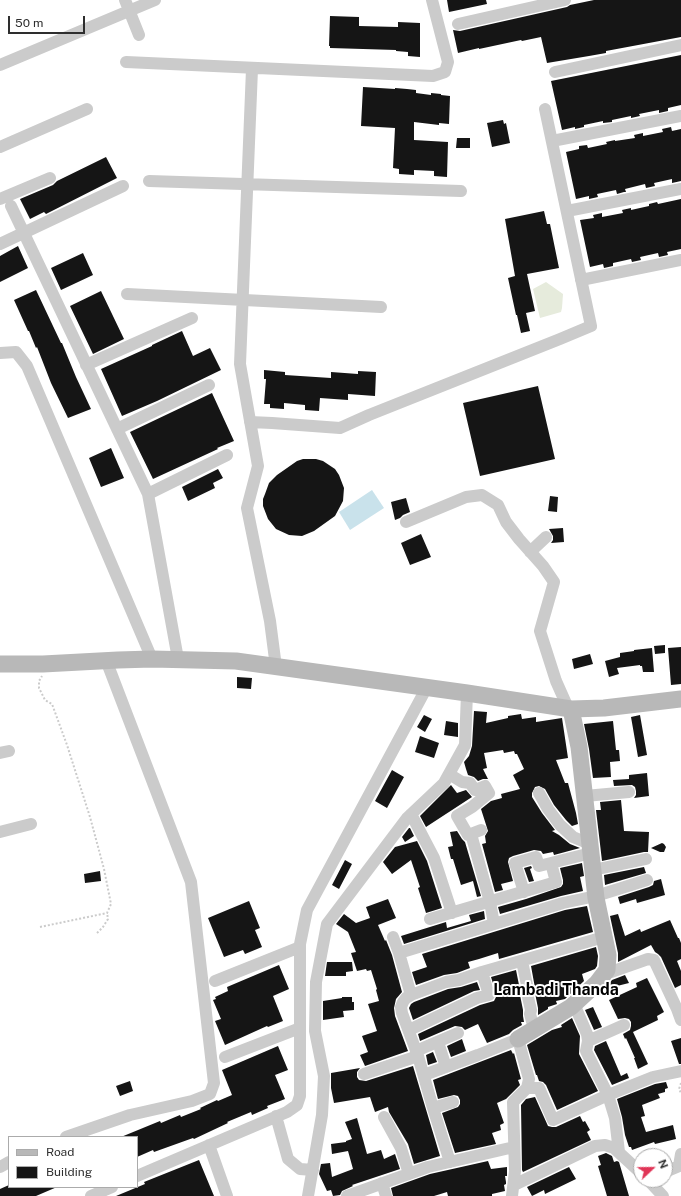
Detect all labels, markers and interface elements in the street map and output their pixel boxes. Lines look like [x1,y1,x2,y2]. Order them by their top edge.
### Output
scale bar [10,8,87,34]
text: 50 m [15,16,43,30]
district label: Lambadi Thanda [493,980,619,1000]
legend [8,1136,138,1188]
text: Road [46,1145,74,1159]
north arrow [633,1148,673,1188]
text: N [656,1158,670,1170]
text: Building [46,1165,92,1179]

